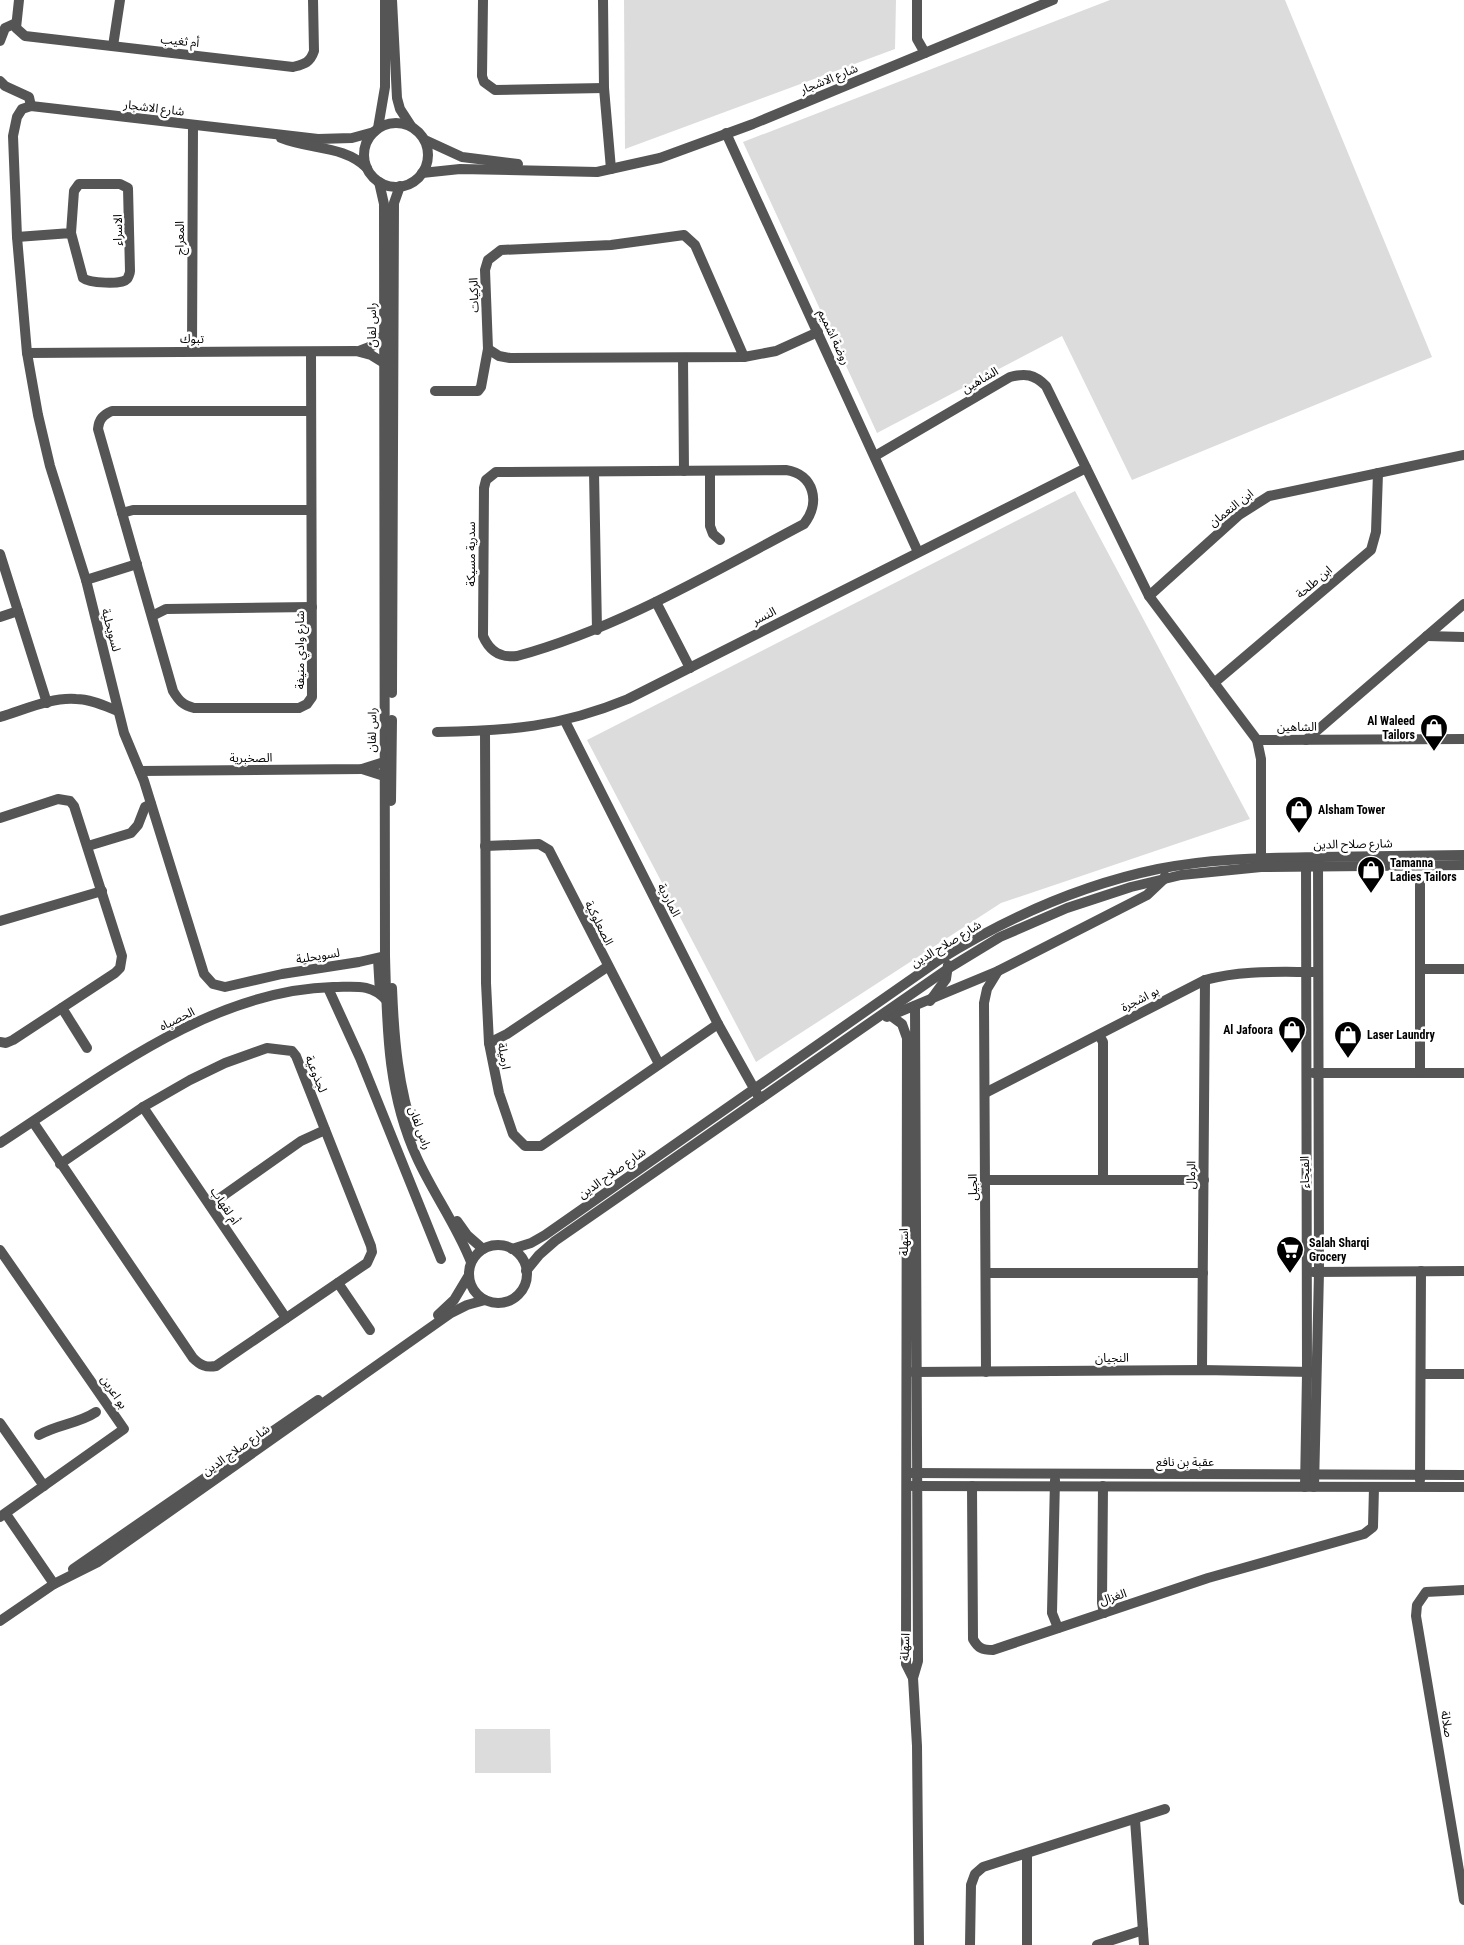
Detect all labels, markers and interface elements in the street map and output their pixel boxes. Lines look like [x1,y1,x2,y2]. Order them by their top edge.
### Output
street label: أم ثغيب [160,31,200,52]
street label: شارع الاشجار [797,61,861,99]
street label: شارع الاشجار [122,97,185,121]
street label: الاسراء [111,214,125,246]
street label: المعراج [173,221,189,255]
street label: الركيات [466,277,482,313]
street label: راس لفان [365,303,379,348]
street label: روضة اشميم [813,307,853,368]
street label: تبوك [180,332,204,346]
street label: الشاهين [959,364,1001,396]
street label: ابن النعمان [1206,486,1256,530]
street label: سدرية مسيكة [464,522,478,586]
street label: ابن طلحة [1293,563,1335,601]
street label: النسر [749,604,778,628]
street label: لسويحلية [98,607,123,653]
street label: شارع وادي منيفة [293,611,310,689]
street label: راس لفان [365,707,379,753]
shop icon: Al Waleed Tailors [1419,713,1449,752]
place label: Al Waleed Tailors [1367,714,1416,742]
street label: الشاهين [1277,720,1317,734]
street label: الصخبرية [230,751,273,765]
shop icon: Alsham Tower [1284,795,1314,834]
place label: Alsham Tower [1318,803,1385,817]
street label: شارع صلاح الدين [1313,836,1393,854]
shop icon: Tamanna Ladies Tailors [1356,855,1386,894]
place label: Tamanna Ladies Tailors [1390,856,1457,884]
street label: الماردية [655,881,683,919]
street label: الصعلوكية [582,898,616,948]
street label: شارع صلاح الدين [908,918,985,972]
street label: لسويحلية [295,946,341,966]
street label: بو اشجرة [1119,984,1161,1015]
street label: الحصباه [157,1004,197,1034]
shop icon: Al Jafoora [1277,1015,1307,1054]
shop icon: Laser Laundry [1333,1020,1363,1059]
place label: Al Jafoora [1223,1023,1273,1037]
place label: Laser Laundry [1367,1028,1436,1042]
street label: ارميلة [495,1041,513,1071]
street label: لجذوعية [302,1053,330,1095]
street label: راس لفان [406,1104,434,1152]
street label: شارع صلاح الدين [576,1145,650,1203]
street label: الفيحاء [1298,1156,1312,1188]
street label: الرمال [1184,1161,1198,1189]
street label: الجيل [966,1173,980,1200]
street label: أم لقهاب [206,1184,243,1229]
street label: اسهلة [897,1228,911,1256]
supermarket icon: Salah Sharqi Grocery [1275,1235,1305,1274]
place label: Salah Sharqi Grocery [1309,1236,1369,1264]
street label: النجيان [1095,1351,1129,1365]
street label: بو اعرين [98,1373,130,1411]
street label: شارع صلاح الدين [200,1422,274,1480]
street label: عقبة بن نافع [1156,1455,1214,1471]
street label: الغزال [1098,1586,1129,1608]
street label: اسهلة [898,1633,912,1661]
street label: صلالة [1438,1710,1456,1739]

